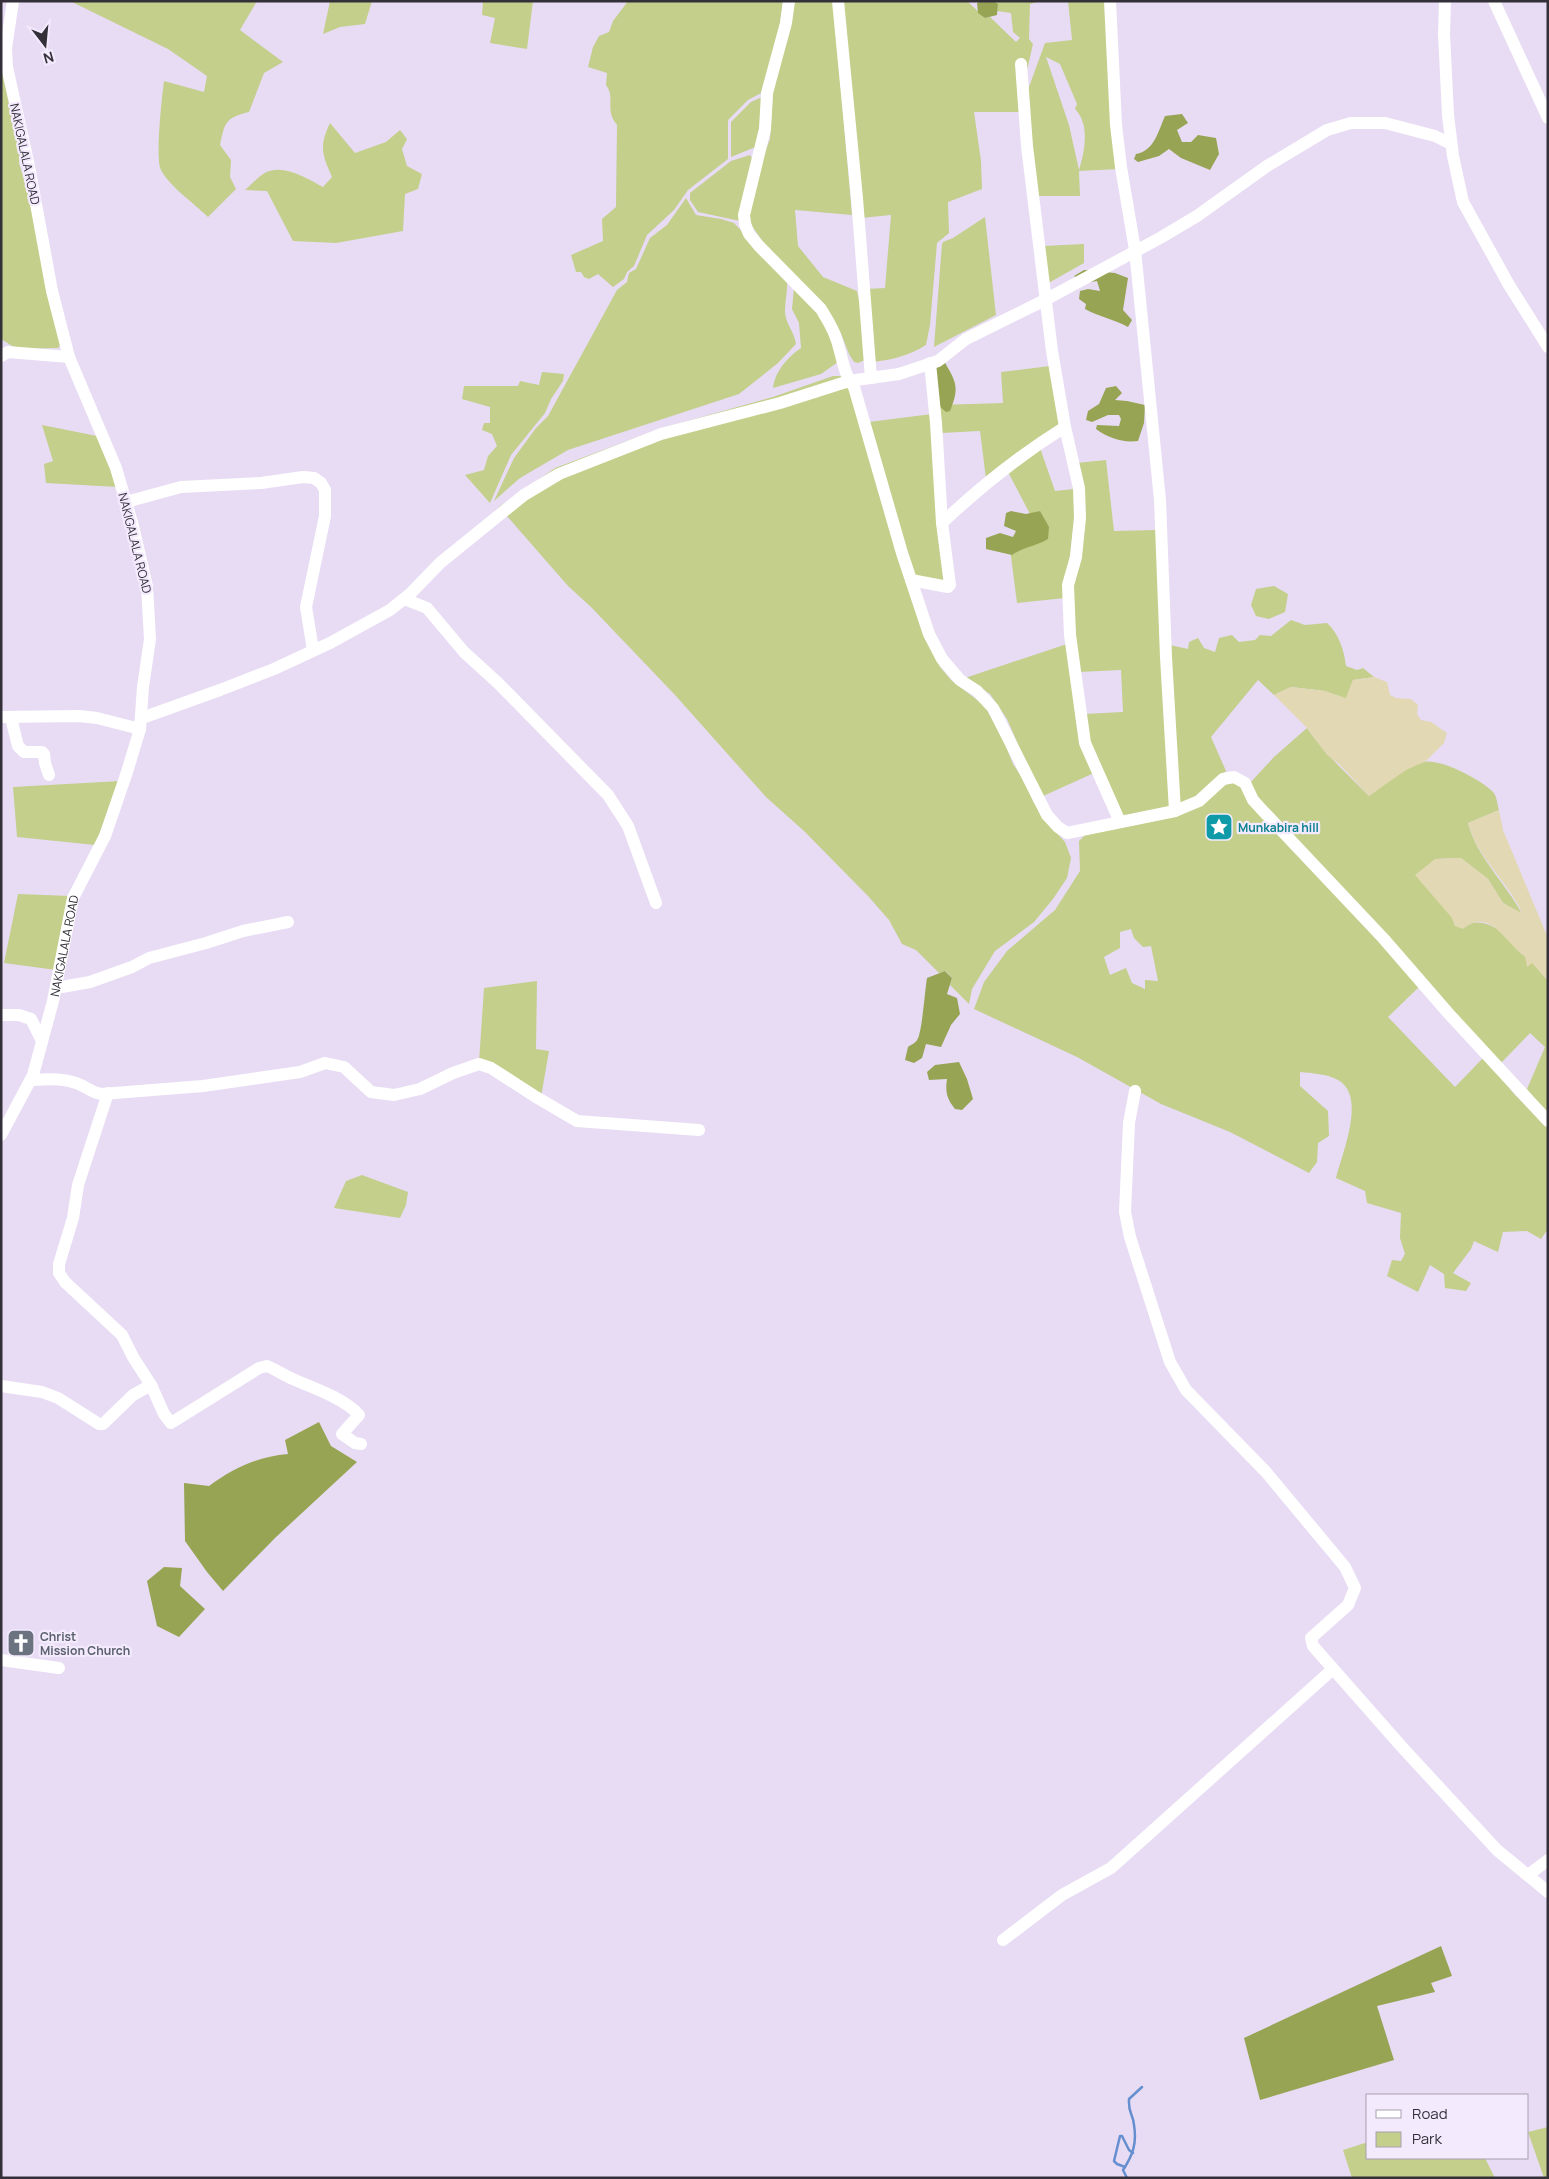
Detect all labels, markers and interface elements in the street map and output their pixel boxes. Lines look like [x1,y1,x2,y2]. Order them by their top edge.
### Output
north arrow [20,20,70,70]
text: N [41,47,56,68]
street label: NAKIGALALA ROAD [6,102,44,206]
street label: NAKIGALALA ROAD [114,491,156,595]
place icon: Munkabira hill [1204,812,1234,842]
place label: Munkabira hill [1238,819,1319,836]
street label: NAKIGALALA ROAD [46,893,82,998]
church icon: Christ Mission Church [6,1628,36,1658]
place label: Christ Mission Church [40,1628,130,1659]
legend [1366,2094,1529,2159]
text: Road [1412,2103,1448,2124]
text: Park [1412,2128,1442,2149]

